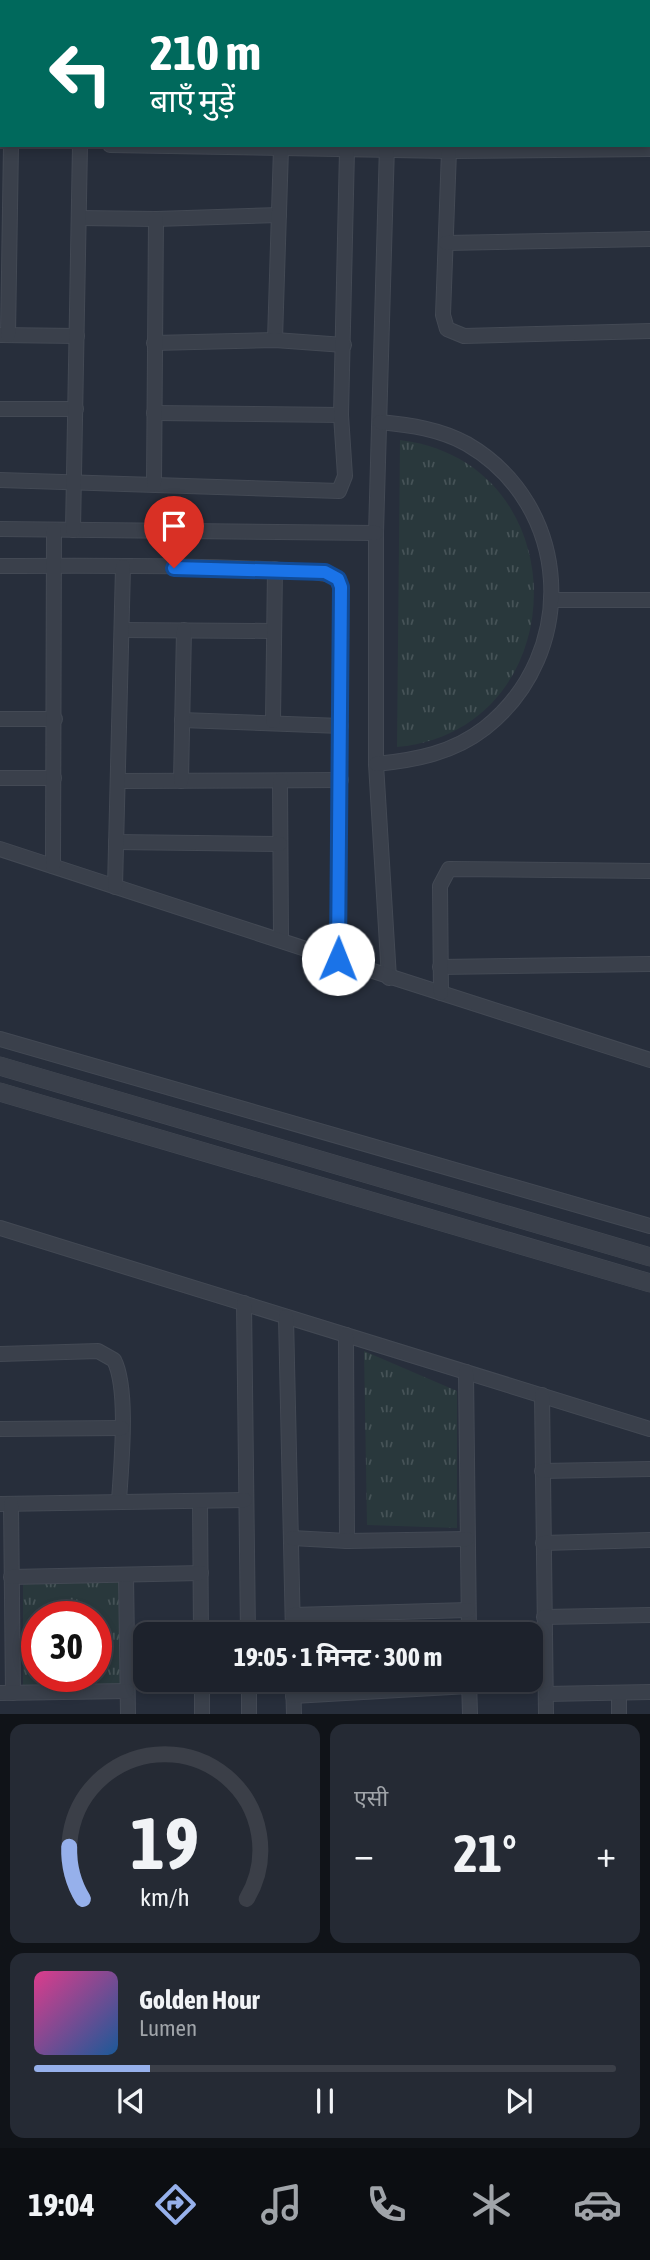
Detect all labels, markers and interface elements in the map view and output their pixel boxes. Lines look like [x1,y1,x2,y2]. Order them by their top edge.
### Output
text: 210 m [150,24,261,80]
icon: left [35,28,126,119]
text: बाएँ मुड़ें [150,82,235,119]
pin [144,496,204,568]
icon: arrive [155,507,193,545]
position arrow [301,922,375,996]
speed limit sign: 30 [21,1601,112,1692]
text: 19:05 · 1 मिनट · 300 m [234,1642,442,1672]
text: एसी [354,1785,388,1811]
text: 19 [131,1802,199,1885]
text: 21° [453,1823,517,1883]
text: − [354,1832,374,1875]
text: + [596,1832,616,1875]
text: km/h [140,1883,190,1911]
text: Golden Hour [139,1985,259,2015]
text: Lumen [139,2015,197,2041]
icon: previous [112,2082,150,2120]
icon: pause [306,2082,344,2120]
icon: next [500,2082,538,2120]
icon: directions [151,2180,200,2229]
icon: music [257,2180,306,2229]
icon: phone [362,2180,411,2229]
icon: climate [467,2180,516,2229]
icon: car [573,2180,622,2229]
text: 19:04 [28,2186,95,2223]

